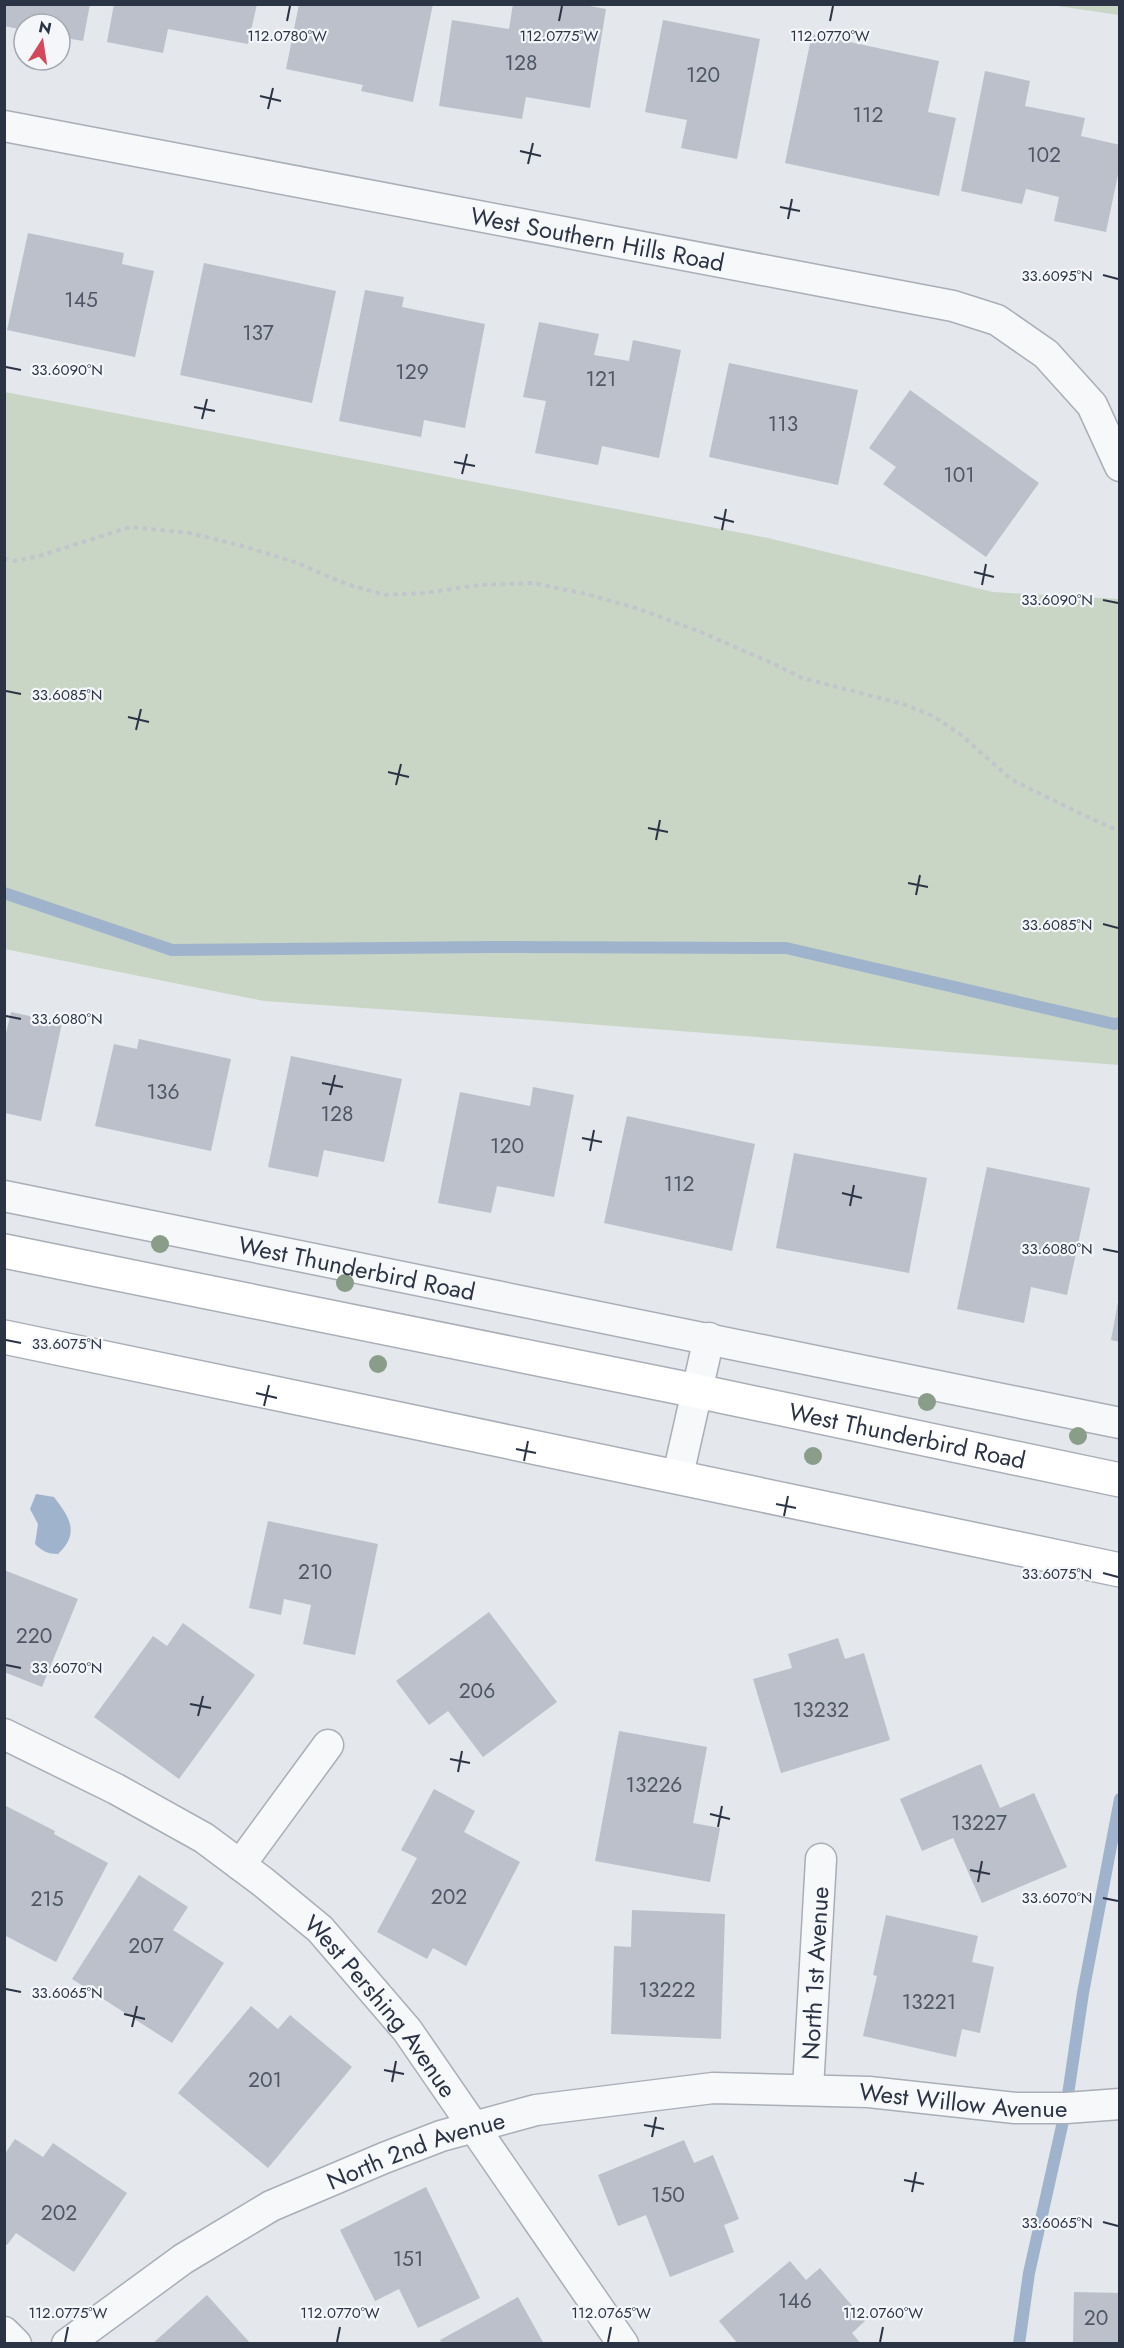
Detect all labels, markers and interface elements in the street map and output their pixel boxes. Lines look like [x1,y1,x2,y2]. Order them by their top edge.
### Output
north arrow [12,12,72,72]
text: N [36,15,54,40]
text: 112.0780°W [247,25,327,47]
text: 112.0775°W [520,25,599,47]
text: 112.0770°W [790,25,870,47]
house number: 128 [505,48,537,78]
house number: 120 [686,60,720,90]
house number: 112 [853,100,883,130]
house number: 102 [1027,140,1061,170]
street label: West Southern Hills Road [468,197,727,280]
text: 33.6095°N [1021,265,1093,287]
house number: 145 [64,285,98,315]
house number: 137 [242,318,274,348]
house number: 129 [395,357,429,387]
text: 33.6090°N [31,359,103,381]
house number: 121 [586,364,616,394]
house number: 113 [768,409,798,439]
house number: 101 [943,460,975,490]
text: 33.6090°N [1021,589,1093,611]
text: 33.6085°N [32,684,102,706]
text: 33.6085°N [1022,914,1092,936]
text: 33.6080°N [31,1008,103,1030]
house number: 136 [146,1077,180,1107]
house number: 128 [321,1099,353,1129]
house number: 120 [490,1131,524,1161]
house number: 112 [664,1169,694,1199]
street label: West Thunderbird Road [235,1227,478,1309]
text: 33.6080°N [1021,1238,1093,1260]
text: 33.6075°N [32,1333,102,1355]
street label: West Thunderbird Road [786,1393,1029,1477]
house number: 210 [298,1557,332,1587]
text: 33.6075°N [1022,1563,1092,1585]
house number: 220 [16,1621,52,1651]
text: 33.6070°N [32,1657,102,1679]
house number: 206 [459,1676,495,1706]
house number: 13232 [793,1695,849,1725]
house number: 13226 [626,1770,682,1800]
house number: 13227 [951,1808,1007,1838]
house number: 202 [431,1882,467,1912]
house number: 215 [30,1884,64,1914]
street label: North 1st Avenue [792,1885,837,2061]
text: 33.6070°N [1022,1887,1092,1909]
street label: West Pershing Avenue [297,1906,466,2104]
house number: 207 [128,1931,164,1961]
house number: 13222 [639,1975,695,2005]
text: 33.6065°N [31,1982,103,2004]
house number: 13221 [902,1987,956,2017]
house number: 201 [248,2065,282,2095]
street label: West Willow Avenue [857,2074,1067,2126]
street label: North 2nd Avenue [321,2102,509,2198]
house number: 150 [651,2180,685,2210]
house number: 202 [41,2198,77,2228]
text: 33.6065°N [1021,2212,1093,2234]
house number: 151 [393,2244,423,2274]
house number: 146 [778,2286,812,2316]
text: 112.0775°W [29,2302,108,2324]
text: 112.0770°W [300,2302,380,2324]
text: 112.0765°W [571,2302,651,2324]
text: 112.0760°W [843,2302,923,2324]
house number: 20 [1084,2303,1108,2333]

